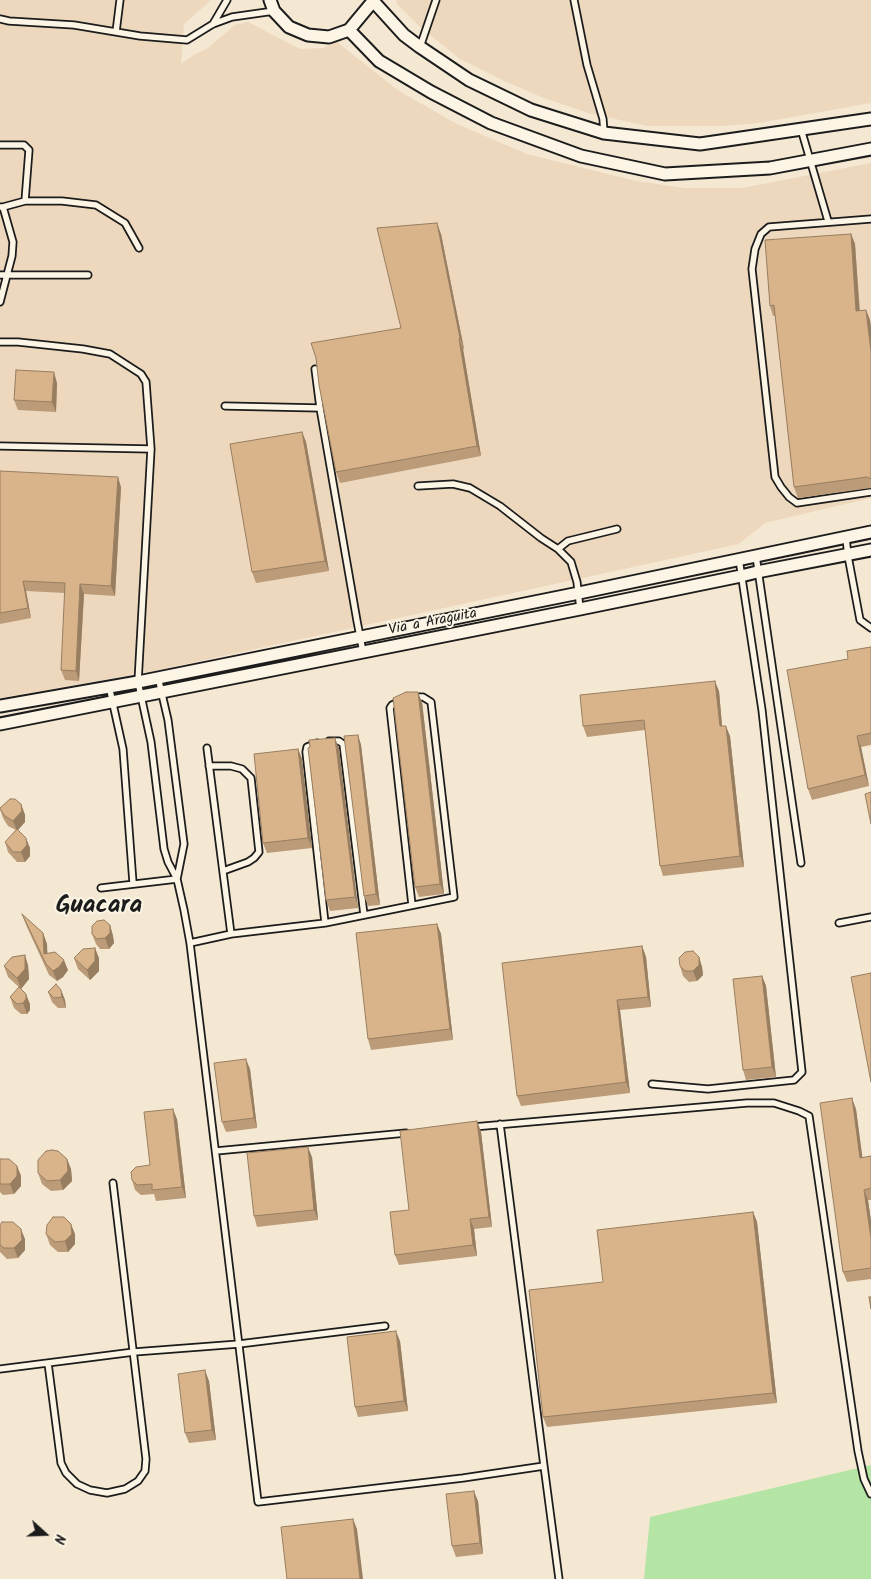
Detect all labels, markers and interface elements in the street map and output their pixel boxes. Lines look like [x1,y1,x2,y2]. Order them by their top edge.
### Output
street label: Via a Araguita [387,606,479,640]
district label: Guacara [56,893,142,923]
north arrow [20,1509,70,1559]
text: N [47,1531,71,1547]

